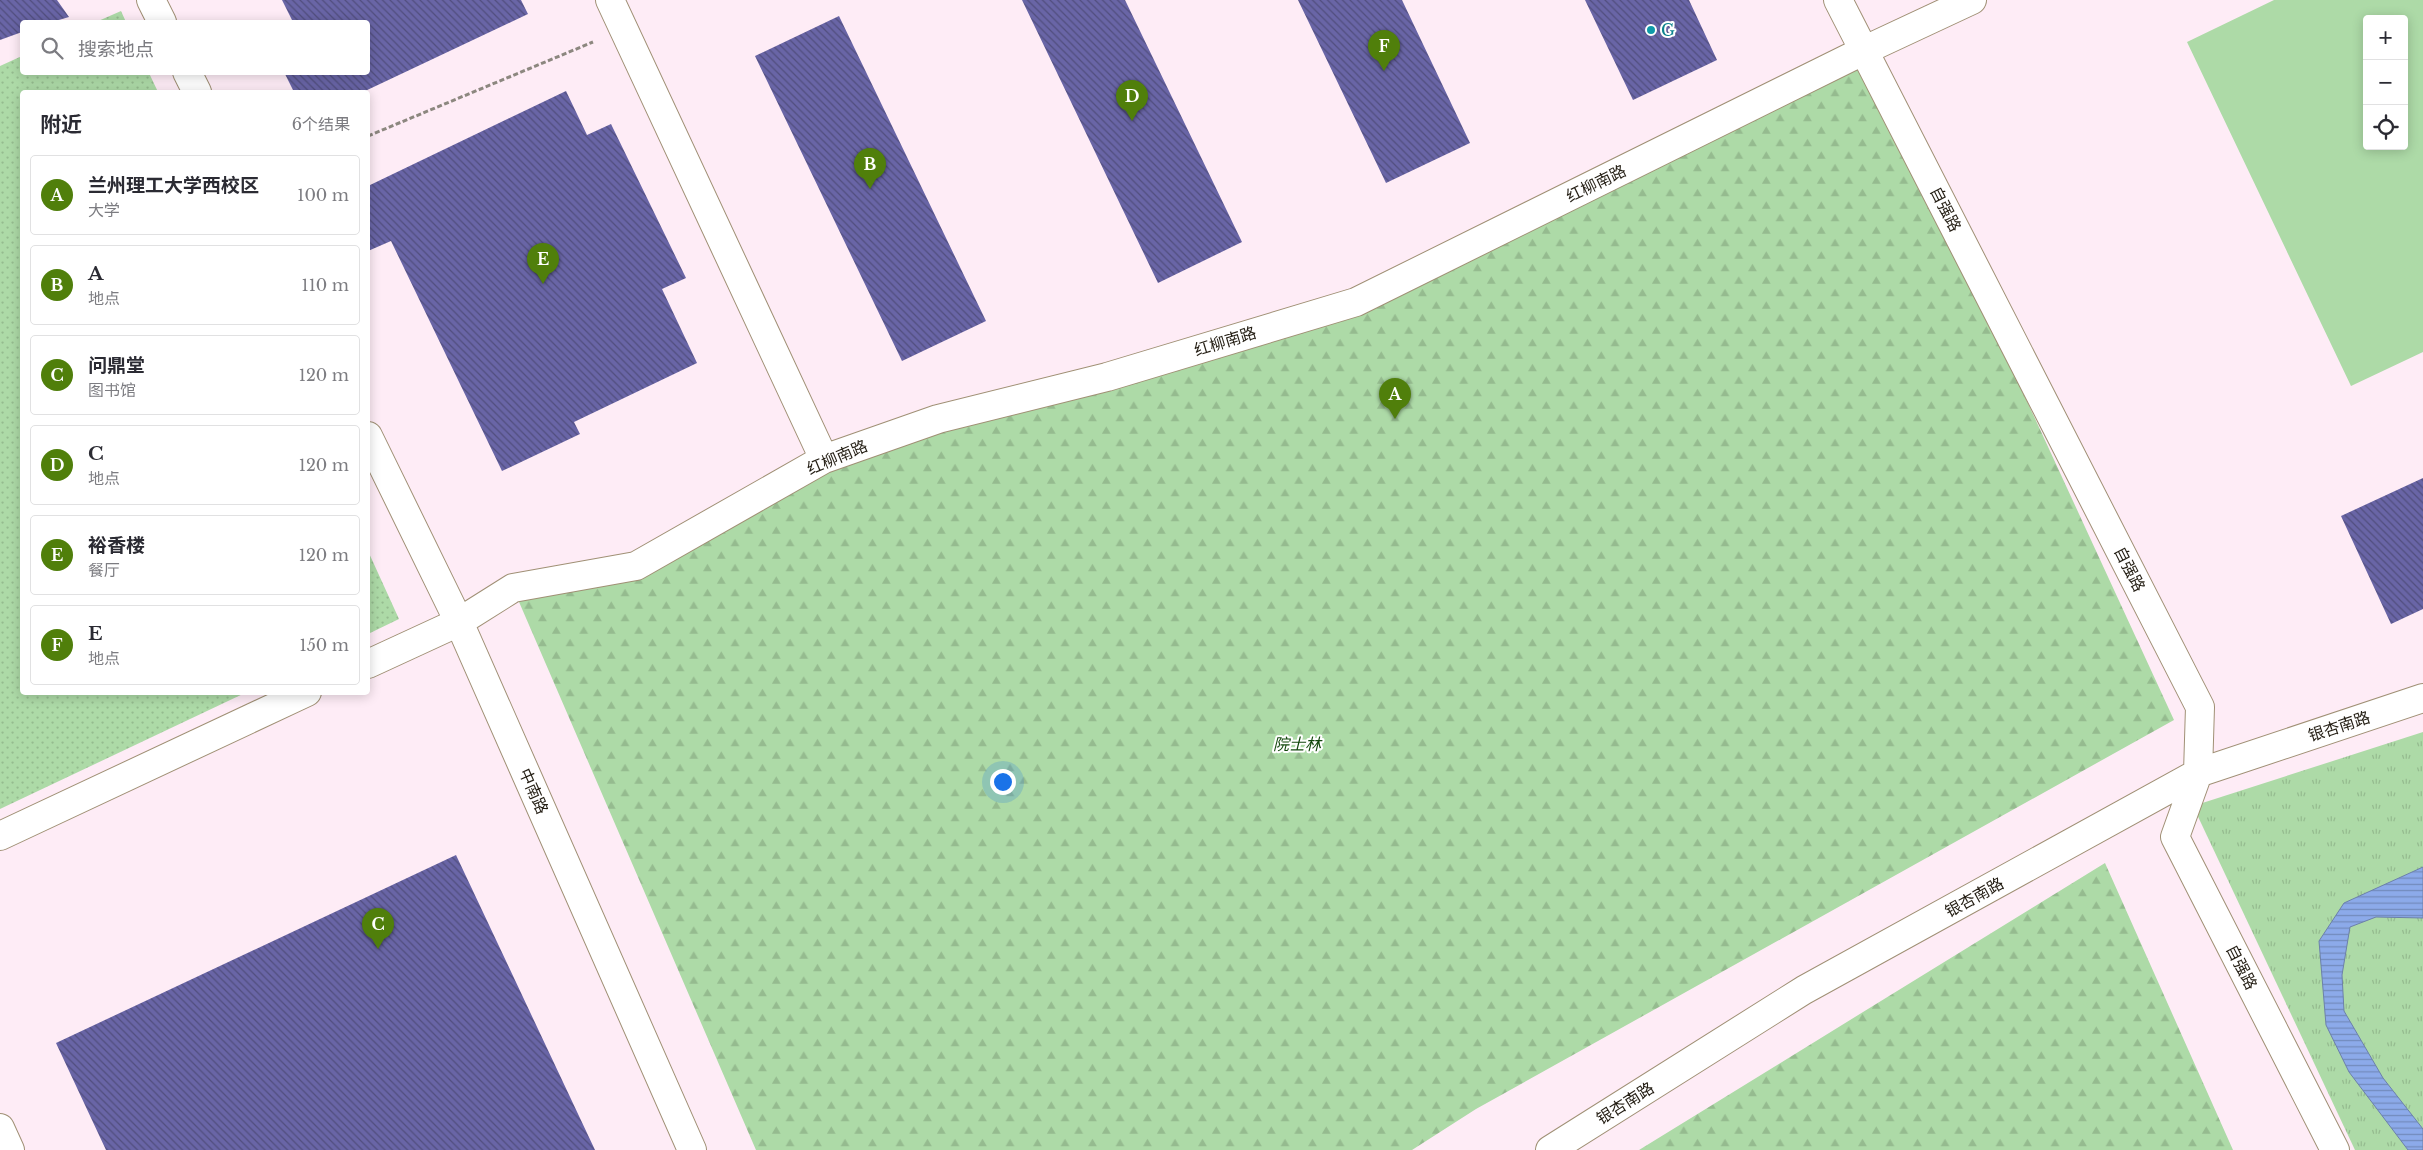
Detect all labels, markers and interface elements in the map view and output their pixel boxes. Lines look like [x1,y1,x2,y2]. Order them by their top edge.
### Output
map controls [2363,15,2408,150]
button: + [2363,15,2408,60]
search box [20,20,370,75]
place label: G [1661,20,1675,40]
marker: G [1645,24,1657,36]
pin: F [1368,30,1400,71]
icon: search [38,34,66,62]
text: 搜索地点 [78,38,154,61]
button: − [2363,60,2408,105]
pin: D [1116,80,1148,121]
button: locate [2363,105,2408,150]
text: 附近 [40,112,82,138]
text: 6个结果 [292,114,350,134]
pin: B [854,148,886,189]
street label: 红柳南路 [1563,160,1629,206]
text: 兰州理工大学西校区 [88,174,259,197]
street label: 自强路 [1926,183,1966,235]
text: A [51,185,63,205]
text: 100 m [297,185,349,205]
text: 大学 [88,200,120,220]
pin: E [527,243,559,284]
text: A [88,262,103,285]
text: B [51,275,63,295]
text: 110 m [302,275,349,295]
text: 地点 [88,288,120,308]
street label: 红柳南路 [1191,322,1259,360]
text: 问鼎堂 [88,354,145,377]
text: C [50,365,64,385]
text: 120 m [299,365,349,385]
pin: A [1379,378,1411,419]
text: 图书馆 [88,380,136,400]
street label: 红柳南路 [804,435,870,479]
text: C [88,442,104,465]
text: D [50,455,64,475]
text: 120 m [299,455,349,475]
text: 地点 [88,468,120,488]
text: 裕香楼 [88,534,145,557]
street label: 自强路 [2110,543,2150,595]
text: E [51,545,63,565]
text: 120 m [299,545,349,565]
text: 餐厅 [88,560,120,580]
text: E [88,622,103,645]
text: F [51,635,63,655]
text: 150 m [300,635,349,655]
text: 地点 [88,648,120,668]
street label: 银杏南路 [2305,707,2373,745]
park label: 院士林 [1273,734,1323,754]
street label: 中南路 [515,765,553,817]
your location [990,769,1016,795]
street label: 银杏南路 [1941,873,2007,921]
pin: C [362,908,394,949]
street label: 自强路 [2222,941,2262,993]
street label: 银杏南路 [1593,1078,1657,1128]

